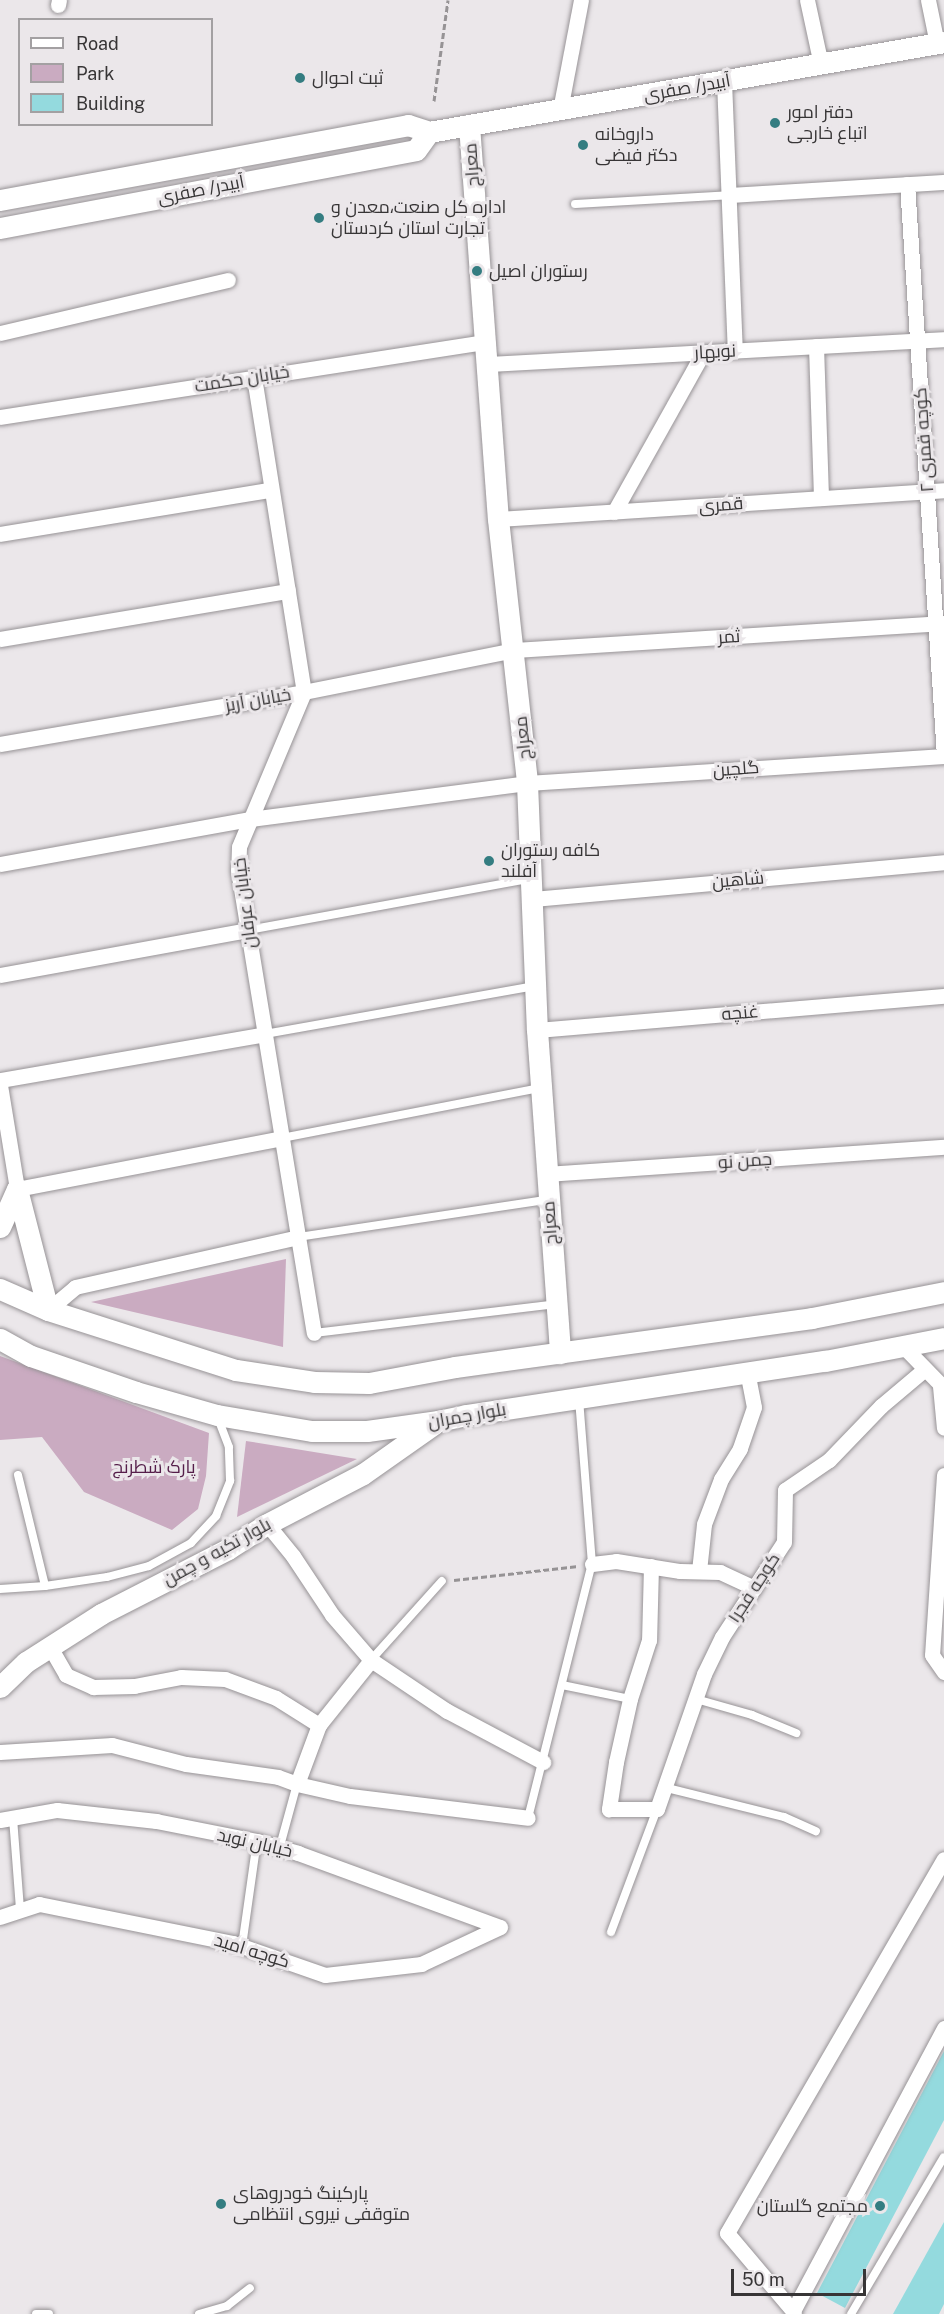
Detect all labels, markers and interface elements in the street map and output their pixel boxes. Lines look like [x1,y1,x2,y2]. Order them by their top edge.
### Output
legend [18,18,213,126]
text: Road [76,33,119,54]
text: Park [76,63,114,84]
place label: ثبت احوال [312,67,383,89]
street label: آبیدر/ صفری [642,70,732,106]
marker: ثبت احوال [293,71,307,85]
text: Building [76,93,145,114]
place label: دفتر امور اتباع خارجی [787,102,867,144]
marker: دفتر امور اتباع خارجی [768,116,782,130]
place label: داروخانه دکتر فیضی [595,124,677,166]
marker: داروخانه دکتر فیضی [576,138,590,152]
street label: معراج [460,142,484,188]
street label: آبیدر/ صفری [156,171,246,209]
place label: اداره کل صنعت،معدن و تجارت استان کردستان [331,197,506,240]
marker: اداره کل صنعت،معدن و تجارت استان کردستان [312,211,326,225]
place label: رستوران اصیل [489,260,588,282]
marker: رستوران اصیل [470,264,484,278]
street label: نوبهار [693,340,737,364]
street label: خیابان حکمت [193,361,291,397]
street label: کوچه قمری ۲ [910,387,938,493]
street label: قمری [698,493,744,517]
street label: ثمر [717,625,741,649]
street label: خیابان آریز [223,684,293,716]
street label: معراج [510,715,536,761]
street label: گلچین [712,757,760,781]
place label: کافه رستوران آفلند [501,840,600,882]
marker: کافه رستوران آفلند [482,854,496,868]
street label: خیابان عرفان [229,856,261,950]
street label: شاهین [711,867,765,893]
street label: غنچه [721,1001,759,1025]
street label: چمن نو [717,1148,773,1174]
street label: معراج [538,1200,562,1246]
street label: بلوار چمران [426,1399,508,1433]
park label: پارک شطرنج [112,1456,196,1478]
street label: بلوار تکیه و چمن [159,1513,275,1591]
street label: کوچه فجر۱ [723,1549,785,1627]
street label: خیابان نوید [215,1824,295,1862]
street label: کوچه امید [212,1929,292,1973]
place label: پارکینگ خودروهای متوقفی نیروی انتظامی [233,2183,410,2226]
place label: مجتمع گلستان [757,2195,868,2217]
marker: پارکینگ خودروهای متوقفی نیروی انتظامی [214,2197,228,2211]
marker: مجتمع گلستان [873,2199,887,2213]
scale bar [734,2257,869,2295]
text: 50 m [742,2269,785,2290]

